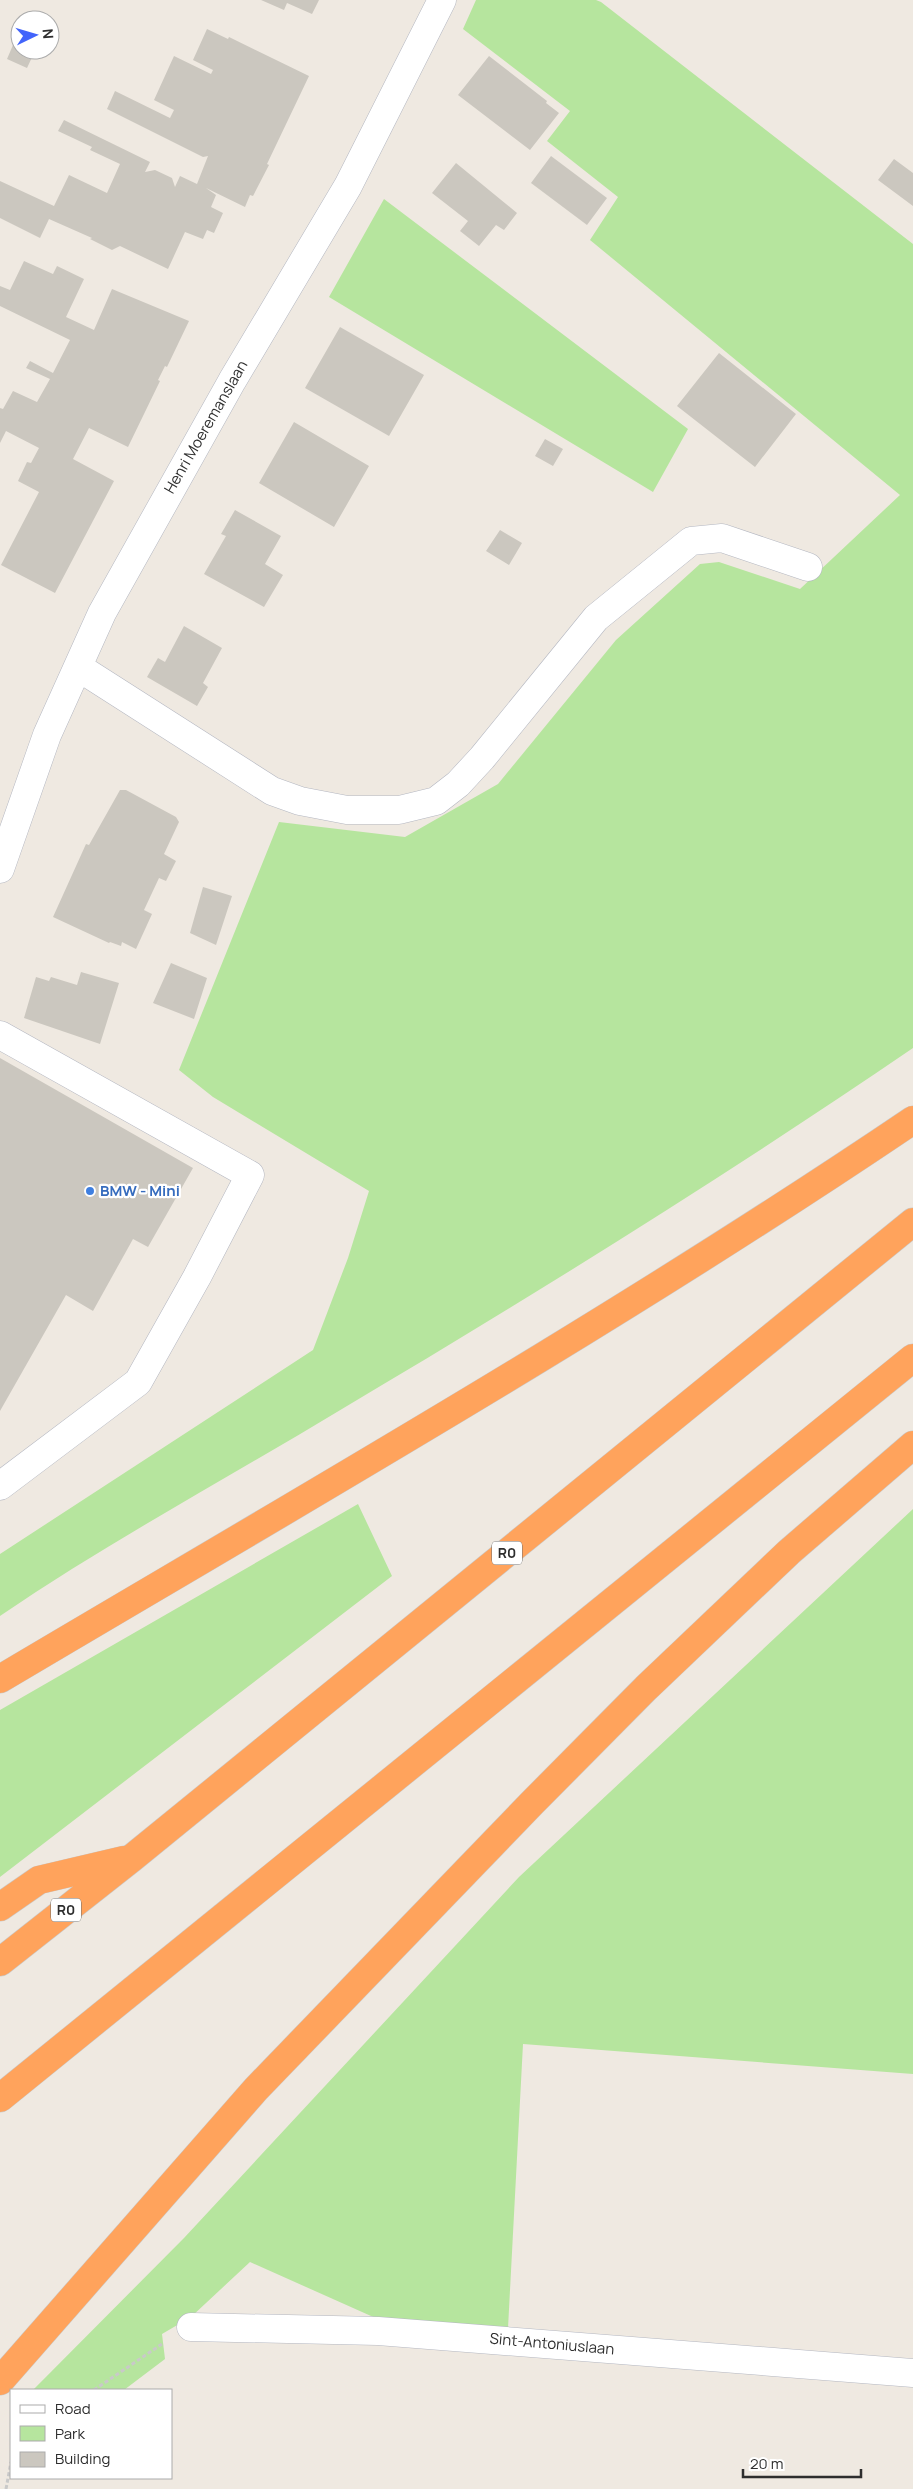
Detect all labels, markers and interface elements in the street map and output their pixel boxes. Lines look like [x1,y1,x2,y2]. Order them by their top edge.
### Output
north arrow [10,10,60,60]
text: N [39,28,58,40]
street label: Henri Moeremanslaan [159,356,252,497]
place label: BMW - Mini [100,1180,180,1201]
marker: BMW - Mini [84,1185,96,1197]
road number: R0 [492,1542,522,1565]
road number: R0 [51,1898,81,1922]
street label: Sint-Antoniuslaan [489,2328,615,2359]
legend [10,2389,172,2479]
text: Road [55,2398,91,2419]
text: Park [55,2423,85,2444]
scale bar [743,2446,860,2478]
text: Building [55,2448,110,2469]
text: 20 m [750,2453,783,2474]

